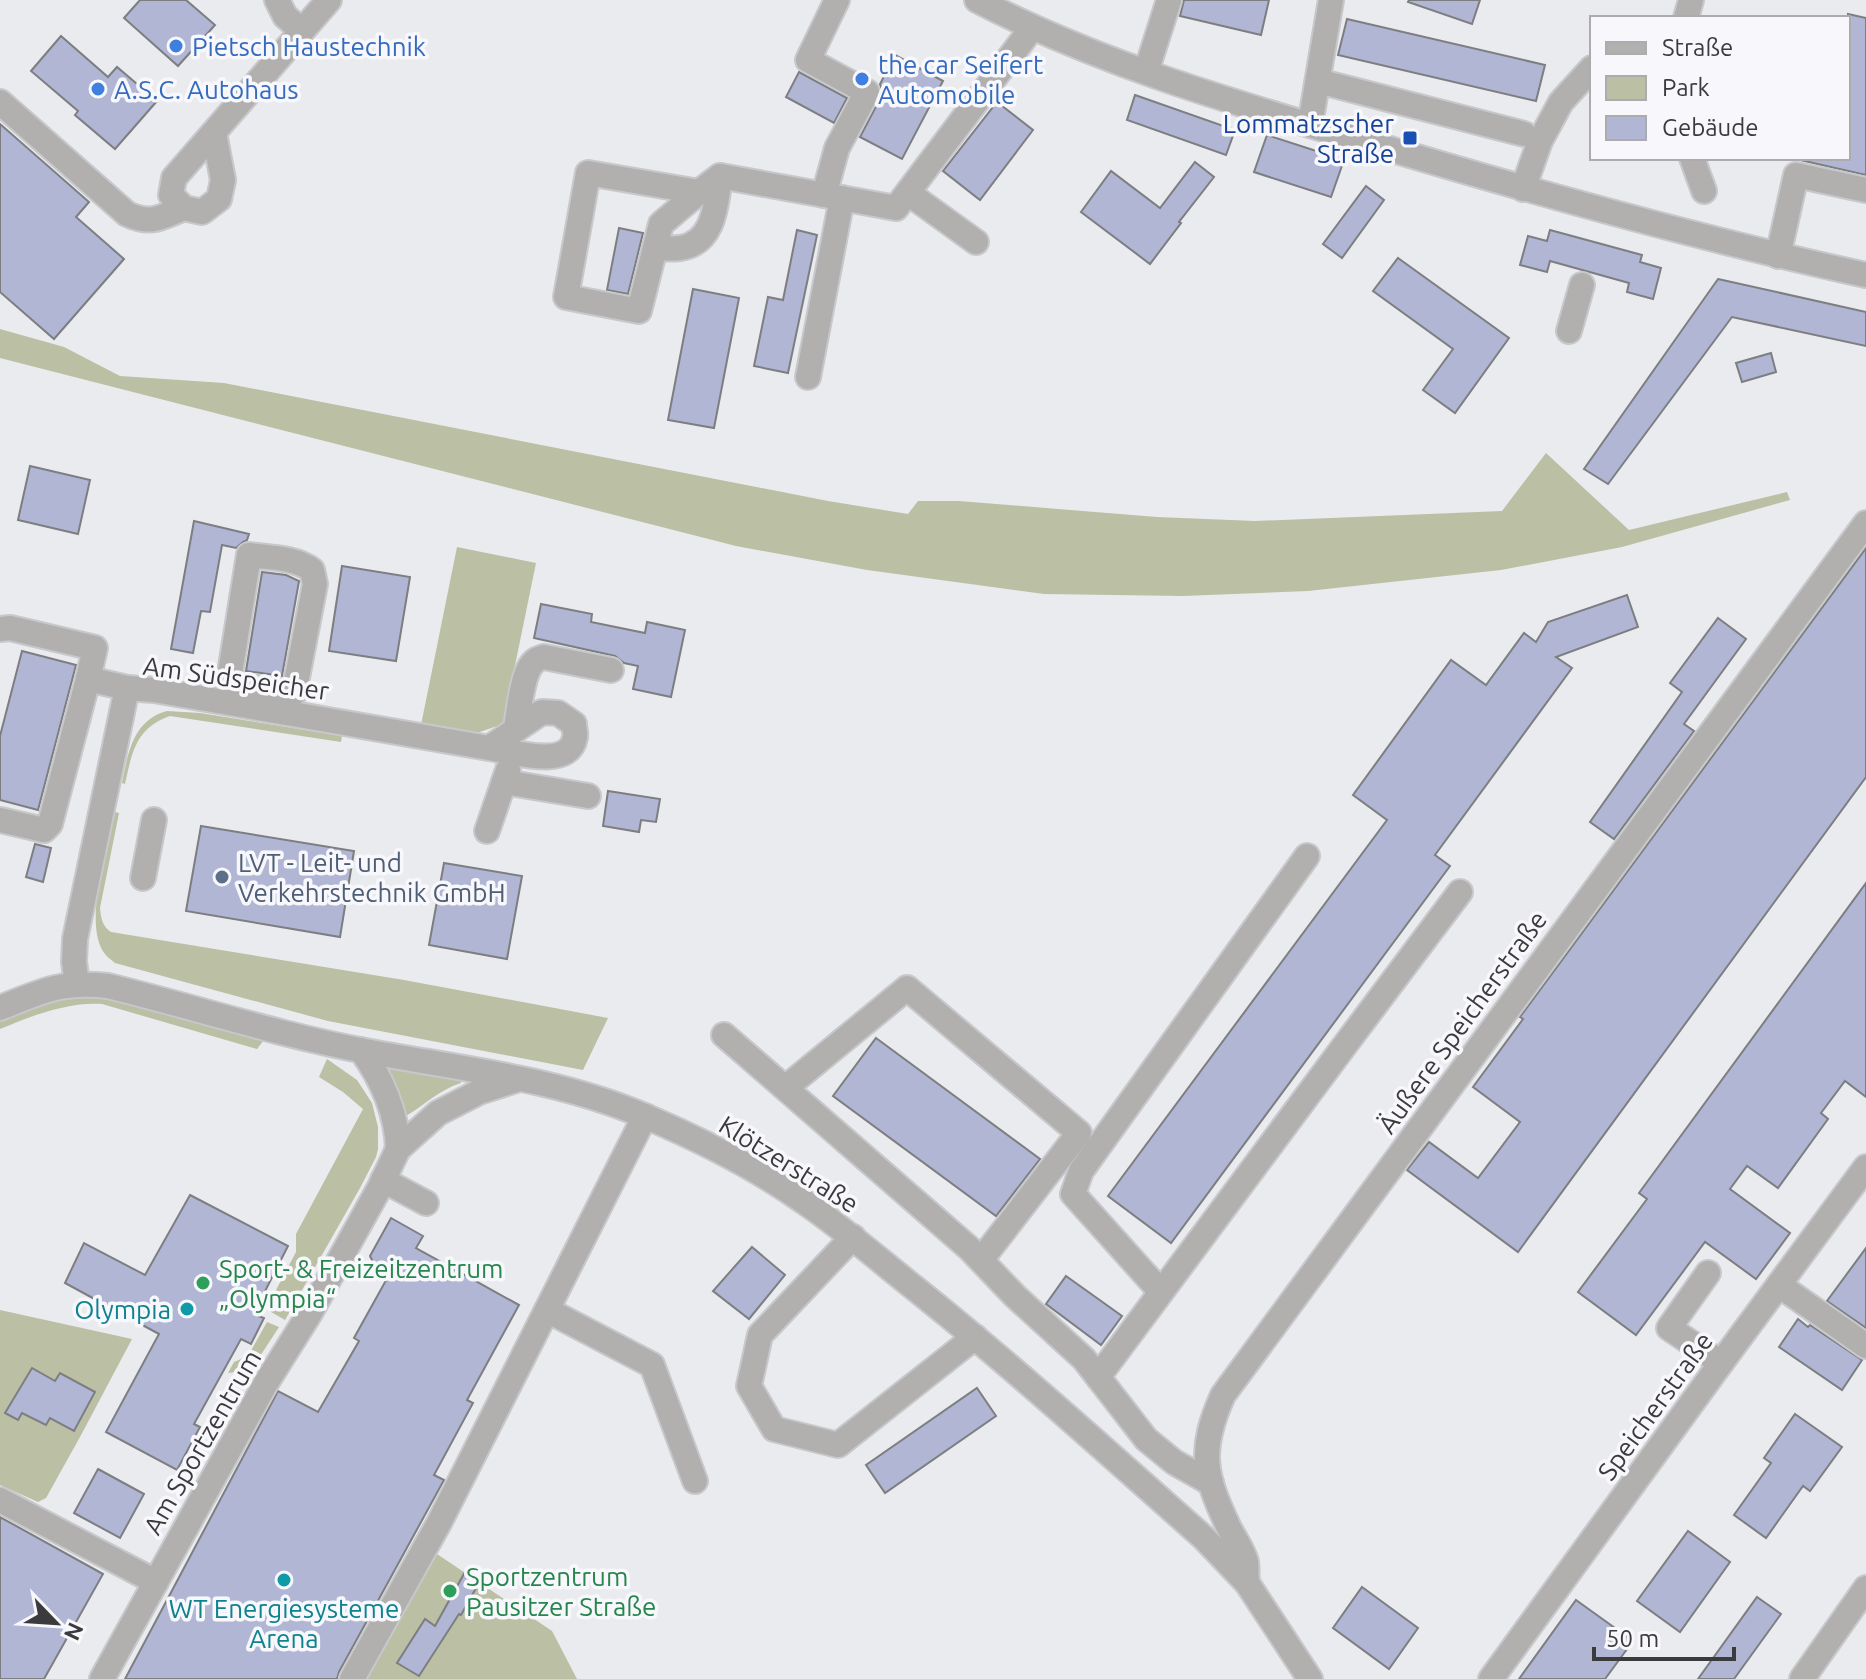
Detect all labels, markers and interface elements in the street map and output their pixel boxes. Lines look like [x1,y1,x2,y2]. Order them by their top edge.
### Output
legend [1590,16,1850,160]
place label: Pietsch Haustechnik [192,32,426,61]
text: Straße [1662,34,1733,61]
marker: Pietsch Haustechnik [167,37,185,55]
place label: the car Seifert Automobile [878,50,1043,109]
marker: the car Seifert Automobile [853,70,871,88]
text: Park [1662,74,1710,101]
place label: A.S.C. Autohaus [114,75,299,104]
marker: A.S.C. Autohaus [89,80,107,98]
place label: Lommatzscher Straße [1223,109,1394,168]
text: Gebäude [1662,114,1759,141]
marker: Lommatzscher Straße [1401,129,1419,147]
street label: Am Südspeicher [141,651,331,705]
place label: LVT - Leit- und Verkehrstechnik GmbH [238,848,506,907]
marker: LVT - Leit- und Verkehrstechnik GmbH [213,868,231,886]
street label: Äußere Speicherstraße [1372,905,1552,1139]
street label: Klötzerstraße [714,1110,864,1218]
place label: Sport- & Freizeitzentrum „Olympia“ [219,1254,504,1313]
marker: Sport- & Freizeitzentrum „Olympia“ [194,1274,212,1292]
place label: Olympia [74,1295,171,1324]
marker: Olympia [178,1300,196,1318]
street label: Speicherstraße [1592,1327,1718,1485]
street label: Am Sportzentrum [138,1345,266,1539]
place label: Sportzentrum Pausitzer Straße [466,1562,656,1621]
marker: WT Energiesysteme Arena [275,1571,293,1589]
marker: Sportzentrum Pausitzer Straße [441,1582,459,1600]
north arrow [16,1583,96,1663]
place label: WT Energiesysteme Arena [169,1594,399,1653]
scale bar [1594,1611,1734,1661]
text: N [60,1619,89,1644]
text: 50 m [1606,1625,1659,1652]

